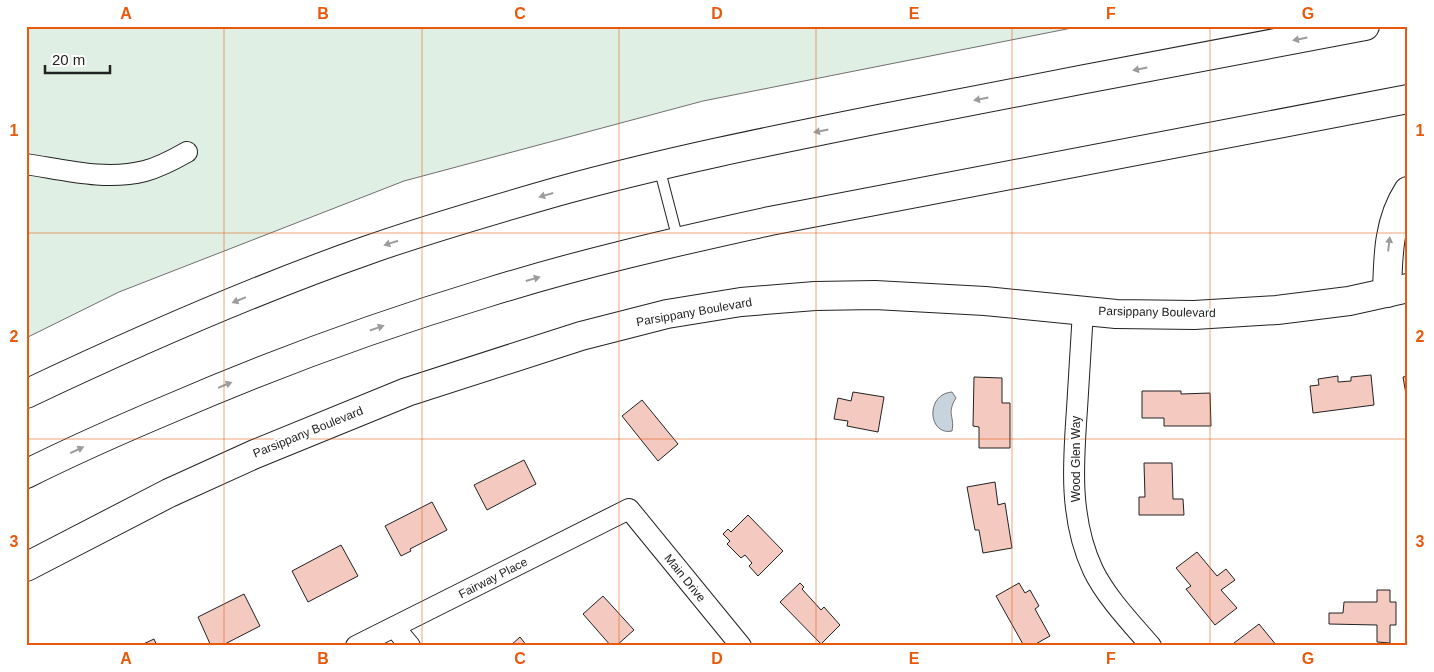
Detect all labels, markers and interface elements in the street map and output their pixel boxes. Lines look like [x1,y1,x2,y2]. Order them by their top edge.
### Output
text: A [120,5,132,22]
text: B [317,5,329,22]
text: C [514,5,526,22]
text: D [711,5,723,22]
text: E [909,5,920,22]
text: F [1106,5,1116,22]
text: G [1302,5,1314,22]
one-way arrow [1292,35,1308,43]
scale bar [45,42,110,74]
text: 20 m [52,51,85,68]
one-way arrow [1133,65,1148,73]
one-way arrow [972,96,988,104]
text: 1 [10,122,19,139]
text: 1 [1416,122,1425,139]
one-way arrow [813,127,829,135]
one-way arrow [539,191,554,199]
one-way arrow [1385,236,1393,252]
one-way arrow [383,239,398,247]
one-way arrow [525,275,540,283]
street label: Parsippany Boulevard [635,295,753,329]
one-way arrow [232,296,246,304]
street label: Parsippany Boulevard [1098,304,1216,320]
one-way arrow [370,324,385,331]
text: 2 [10,328,19,345]
text: 2 [1416,328,1425,345]
one-way arrow [218,381,233,389]
street label: Parsippany Boulevard [251,404,365,460]
street label: Wood Glen Way [1069,416,1083,502]
one-way arrow [70,446,84,454]
text: 3 [10,533,19,550]
text: 3 [1416,533,1425,550]
street label: Main Drive [662,551,709,605]
street label: Fairway Place [456,555,530,601]
text: A [120,650,132,667]
text: B [317,650,329,667]
text: C [514,650,526,667]
text: D [711,650,723,667]
text: E [909,650,920,667]
text: F [1106,650,1116,667]
text: G [1302,650,1314,667]

